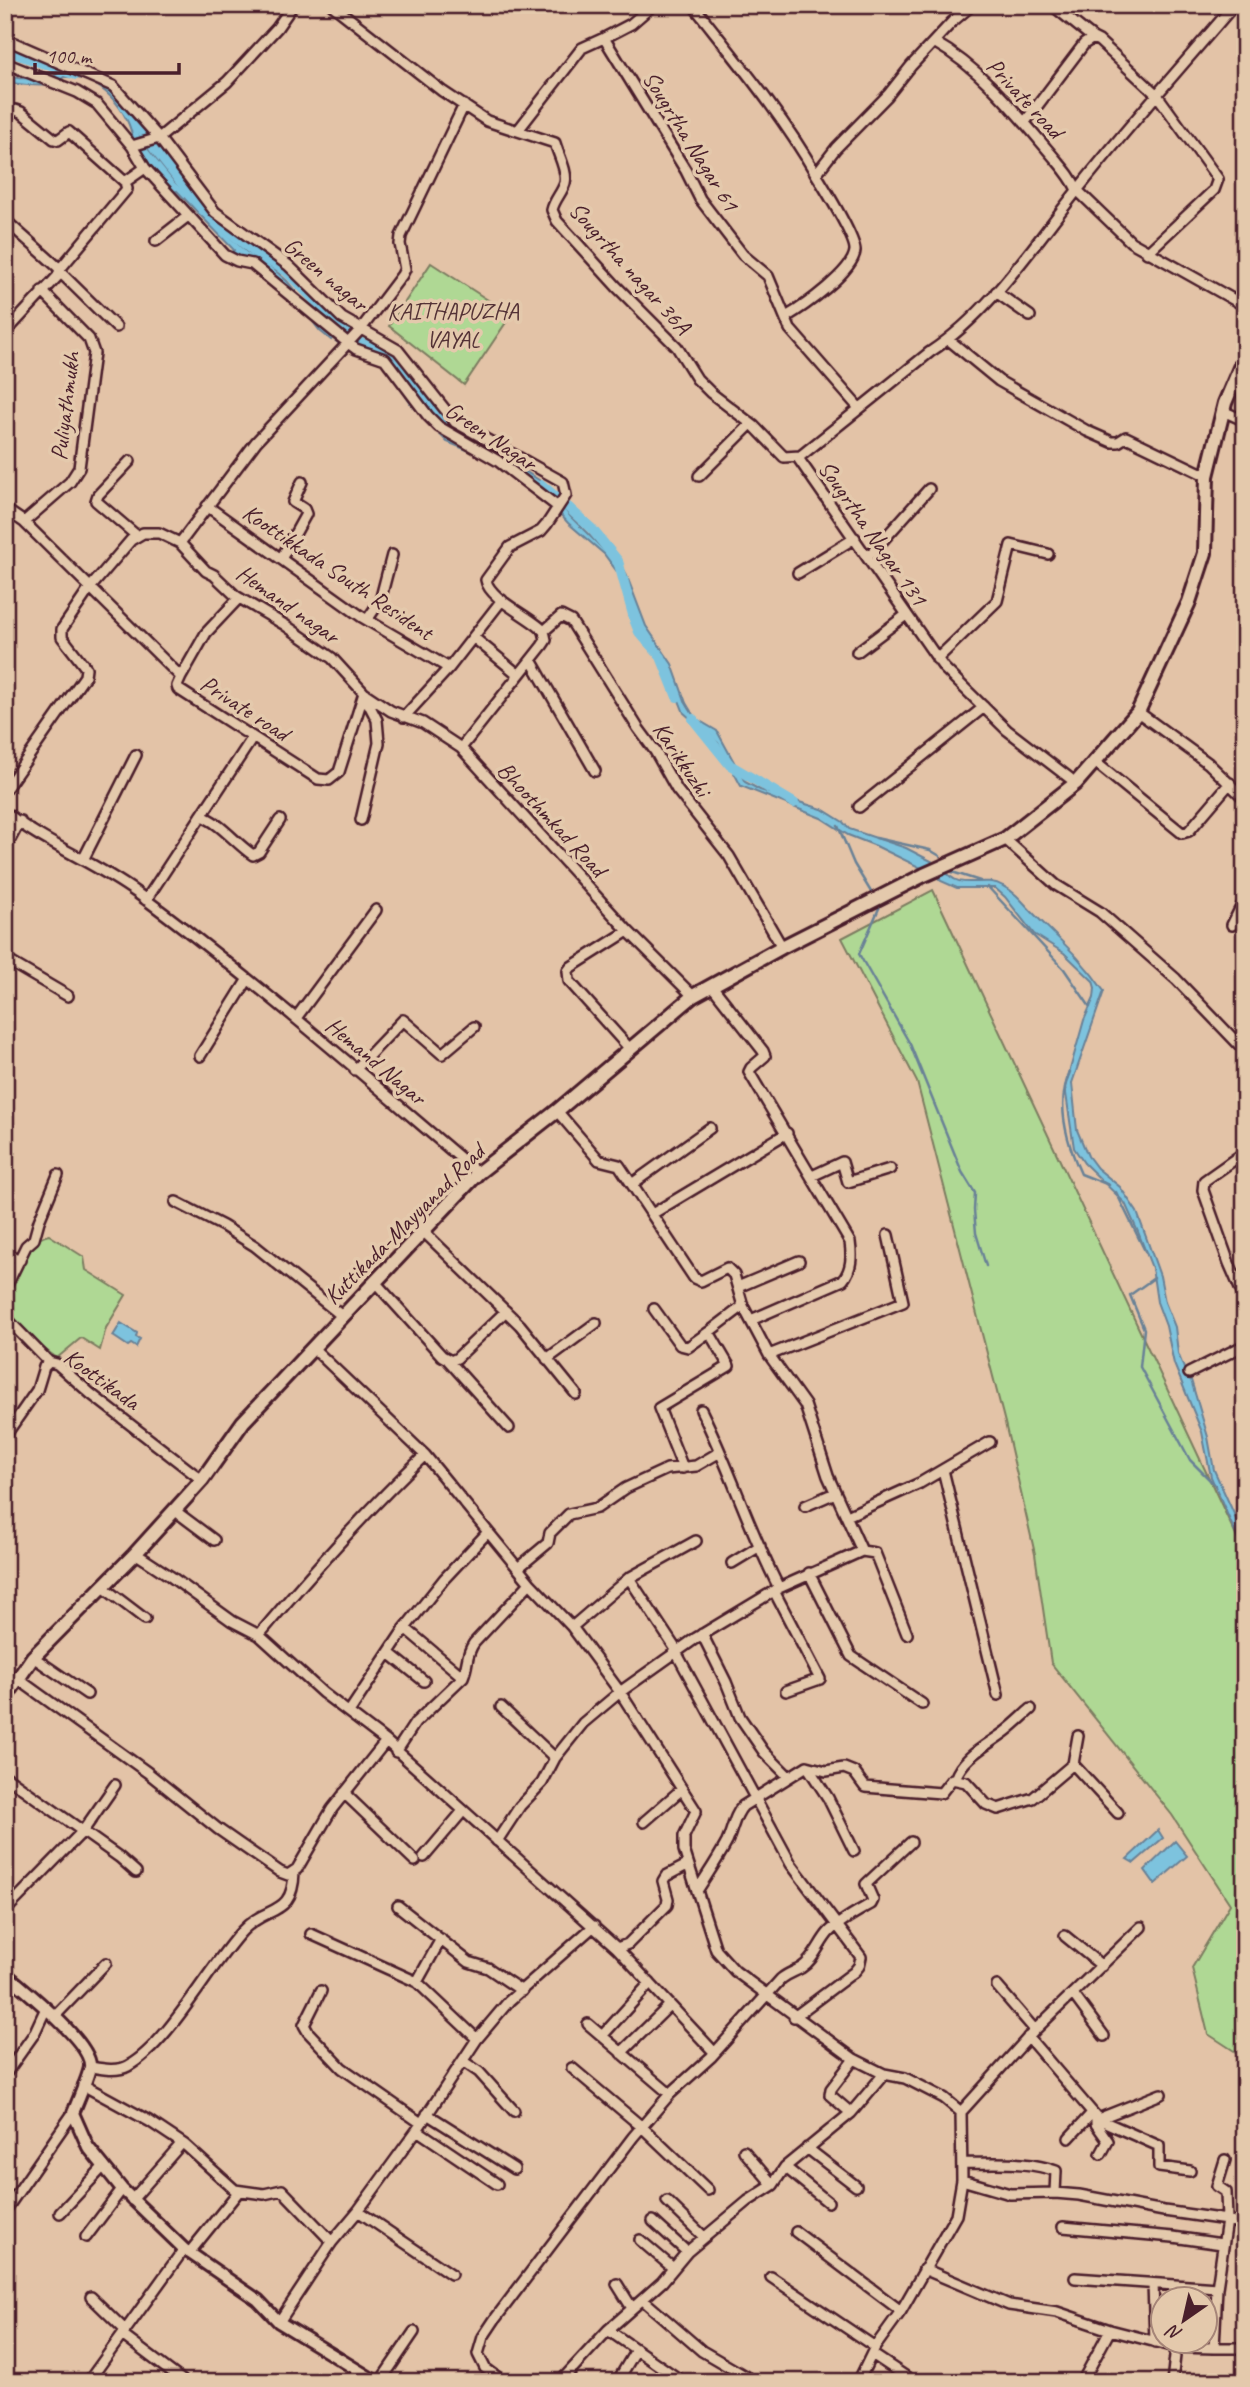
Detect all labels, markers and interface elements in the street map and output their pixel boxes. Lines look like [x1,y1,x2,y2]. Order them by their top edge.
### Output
scale bar [35,32,178,76]
text: 100 m [46,43,93,69]
street label: Private road [980,51,1072,147]
street label: Sougrtha Nagar 61 [636,65,747,218]
street label: Sougrtha nagar 36A [563,195,698,341]
street label: Green nagar [278,230,376,319]
park label: KAITHAPUZHA VAYAL [387,296,520,354]
street label: Puliyathmukh [43,348,87,462]
street label: Green Nagar [440,395,544,479]
street label: Sougrtha Nagar 131 [812,455,935,612]
street label: Koottikkada South Resident [237,497,441,648]
street label: Hemand nagar [231,558,347,652]
street label: Private road [195,668,298,750]
street label: Karikkuzhi [646,716,719,804]
street label: Bhoothmkad Road [491,755,615,886]
street label: Hemand Nagar [320,1010,434,1113]
street label: Kuttikada-Mayyanad Road [317,1135,493,1311]
street label: Koottikada [58,1341,147,1417]
north arrow [1148,2286,1218,2356]
text: N [1161,2318,1187,2347]

